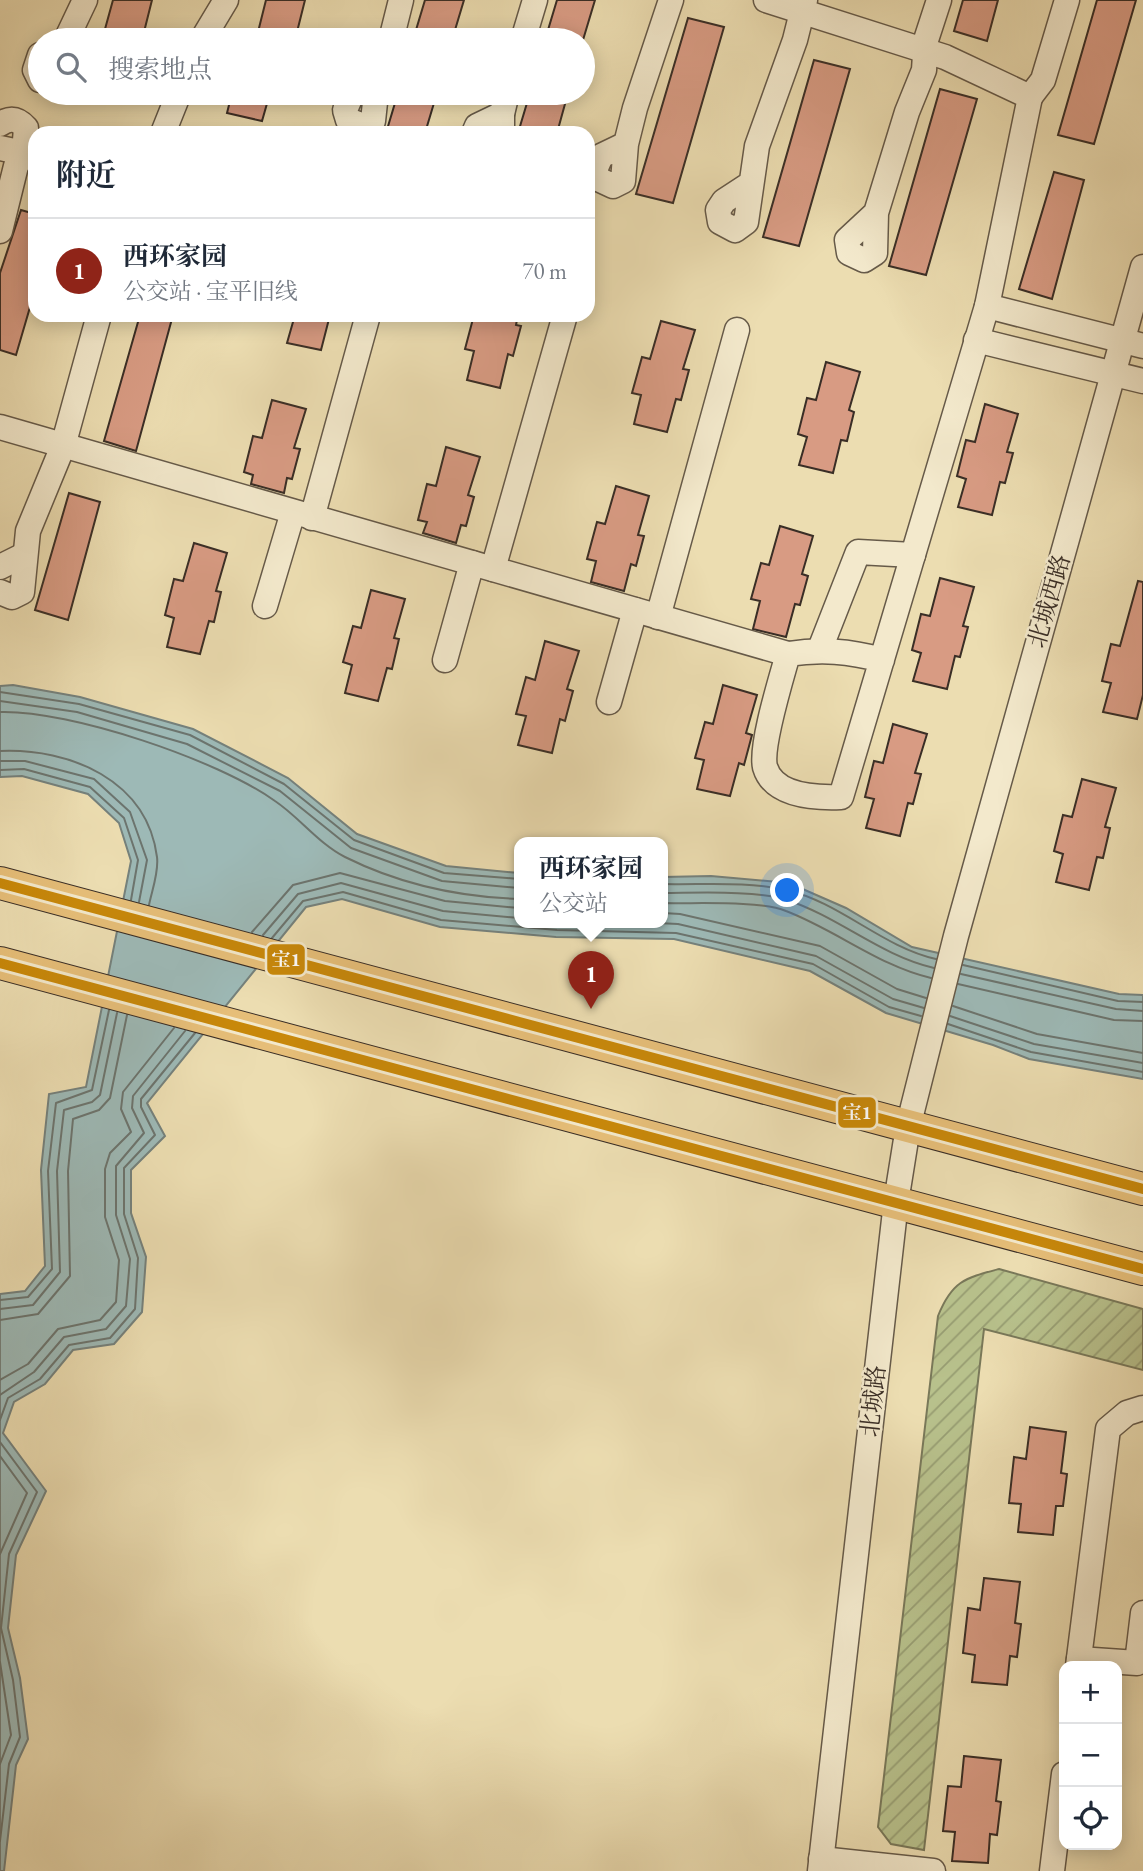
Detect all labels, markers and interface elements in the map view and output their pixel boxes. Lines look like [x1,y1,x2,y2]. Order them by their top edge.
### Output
search box [28,28,595,105]
icon: search [52,48,90,86]
text: 搜索地点 [108,52,212,86]
text: 附近 [56,155,116,194]
text: 西环家园 [123,239,227,273]
text: 1 [73,256,85,286]
text: 70 m [522,256,567,286]
text: 公交站 · 宝平旧线 [123,276,298,306]
street label: 北城西路 [1020,550,1077,651]
popup [514,837,668,928]
text: 西环家园 [539,851,643,885]
your location [770,873,804,907]
text: 公交站 [539,888,608,918]
line badge: 宝1 [266,943,306,976]
text: 宝1 [271,947,301,972]
pin: 1 [568,951,614,1009]
line badge: 宝1 [837,1096,877,1129]
text: 宝1 [842,1100,872,1125]
street label: 北城路 [853,1364,892,1438]
map controls [1059,1661,1122,1850]
button: + [1059,1661,1122,1724]
button: − [1059,1724,1122,1787]
button: locate [1059,1787,1122,1850]

